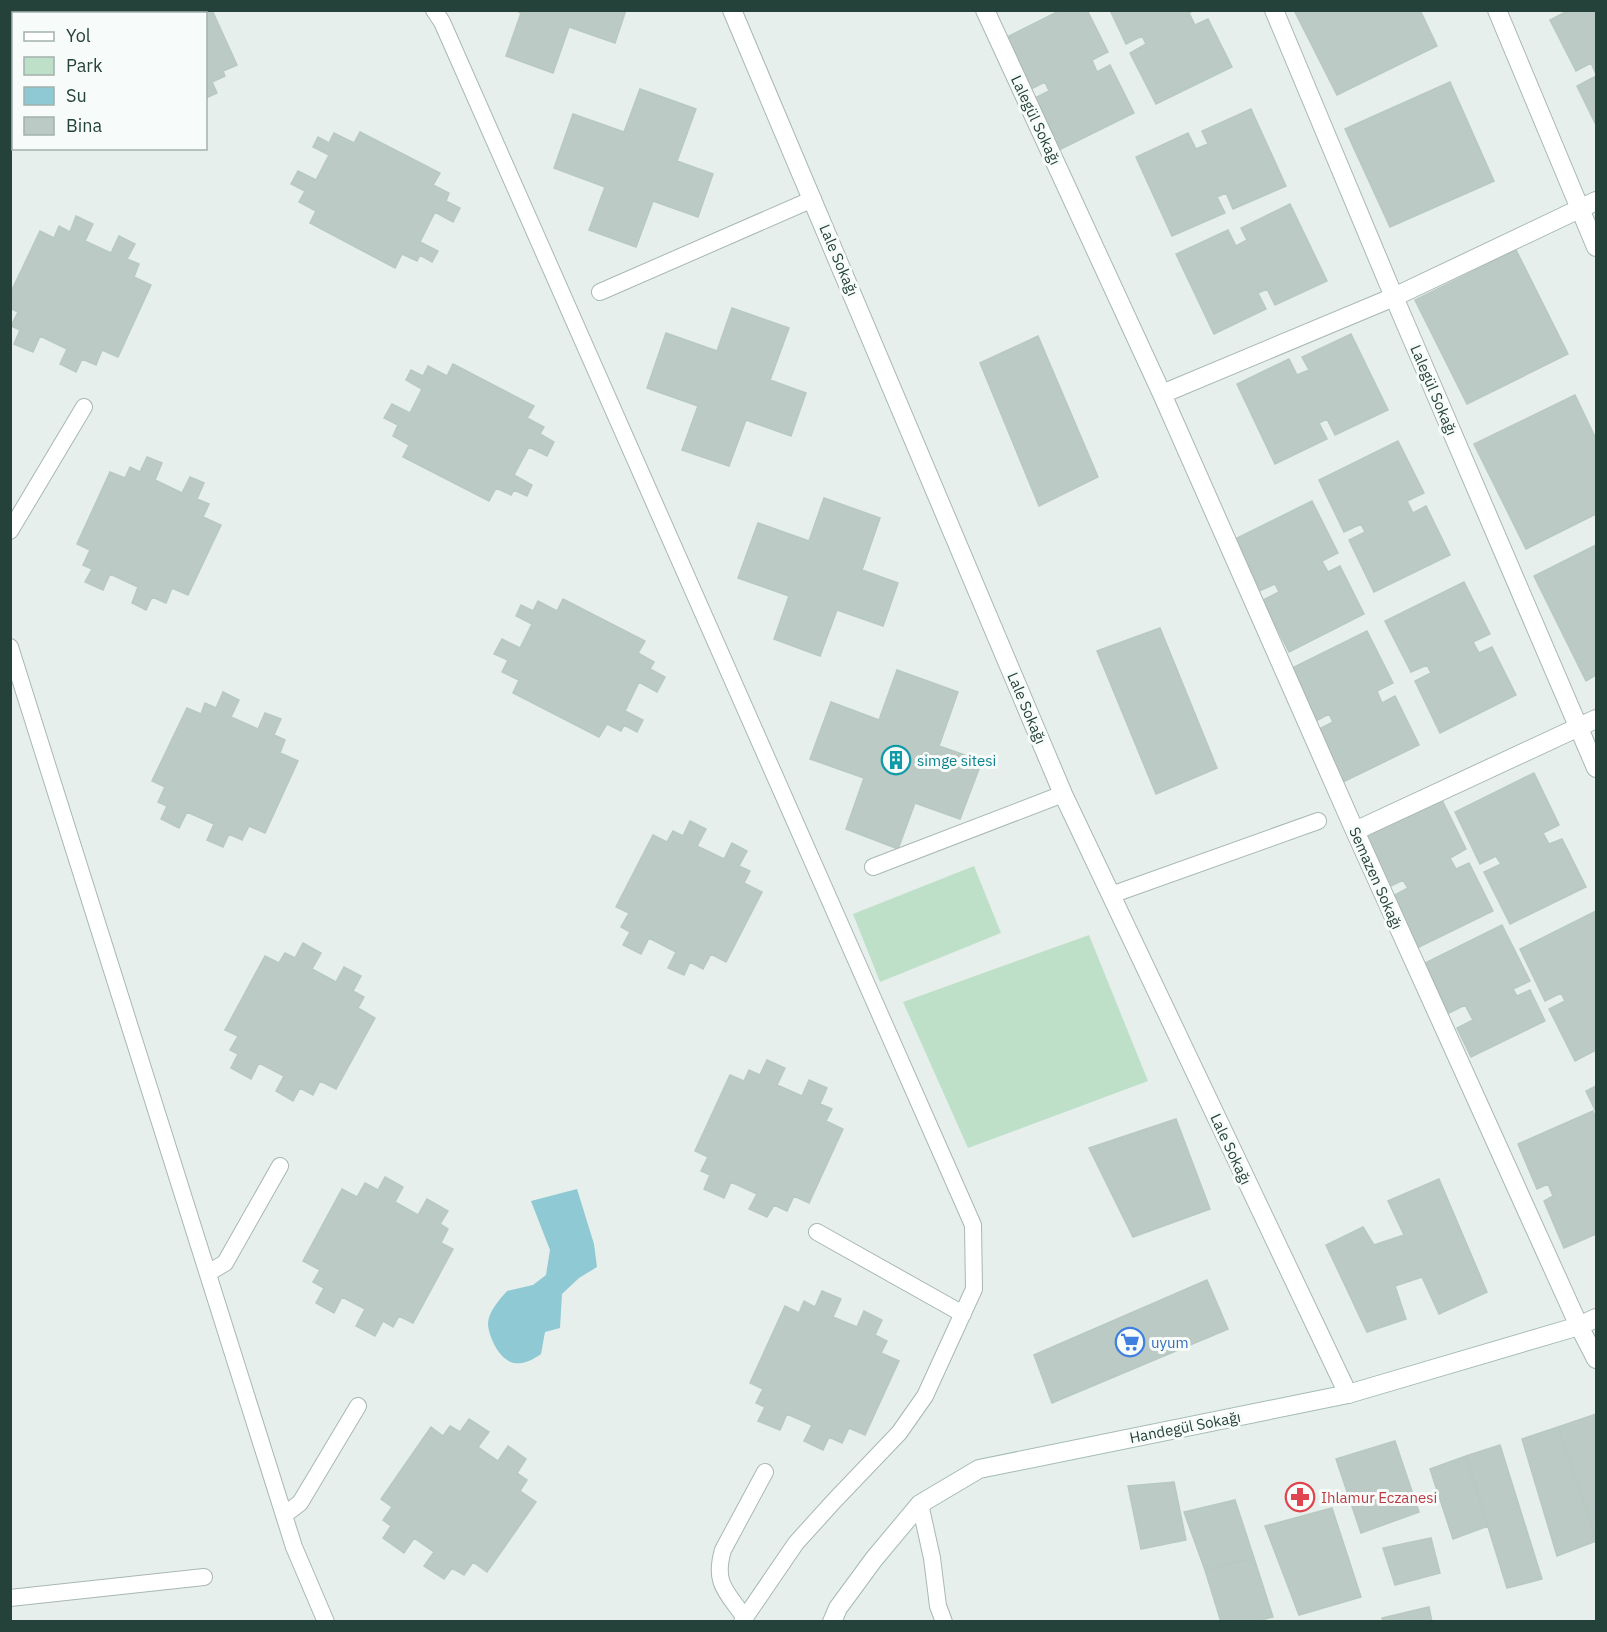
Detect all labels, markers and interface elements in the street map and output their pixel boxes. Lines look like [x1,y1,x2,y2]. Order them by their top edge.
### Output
legend [12,12,207,150]
text: Yol [66,24,91,47]
text: Park [66,54,103,77]
street label: Lalegül Sokağı [1007,72,1065,168]
text: Su [66,84,87,107]
text: Bina [66,114,102,137]
street label: Lale Sokağı [815,221,863,299]
street label: Lalegül Sokağı [1406,342,1462,438]
street label: Lale Sokağı [1003,669,1051,747]
building icon: simge sitesi [880,744,912,776]
place label: simge sitesi [917,751,996,770]
street label: Semazen Sokağı [1345,824,1407,932]
street label: Lale Sokağı [1206,1111,1256,1187]
supermarket icon: uyum [1114,1326,1146,1358]
place label: uyum [1151,1333,1189,1352]
street label: Handegül Sokağı [1128,1407,1242,1447]
pharmacy icon: Ihlamur Eczanesi [1284,1481,1316,1513]
place label: Ihlamur Eczanesi [1321,1488,1437,1507]

